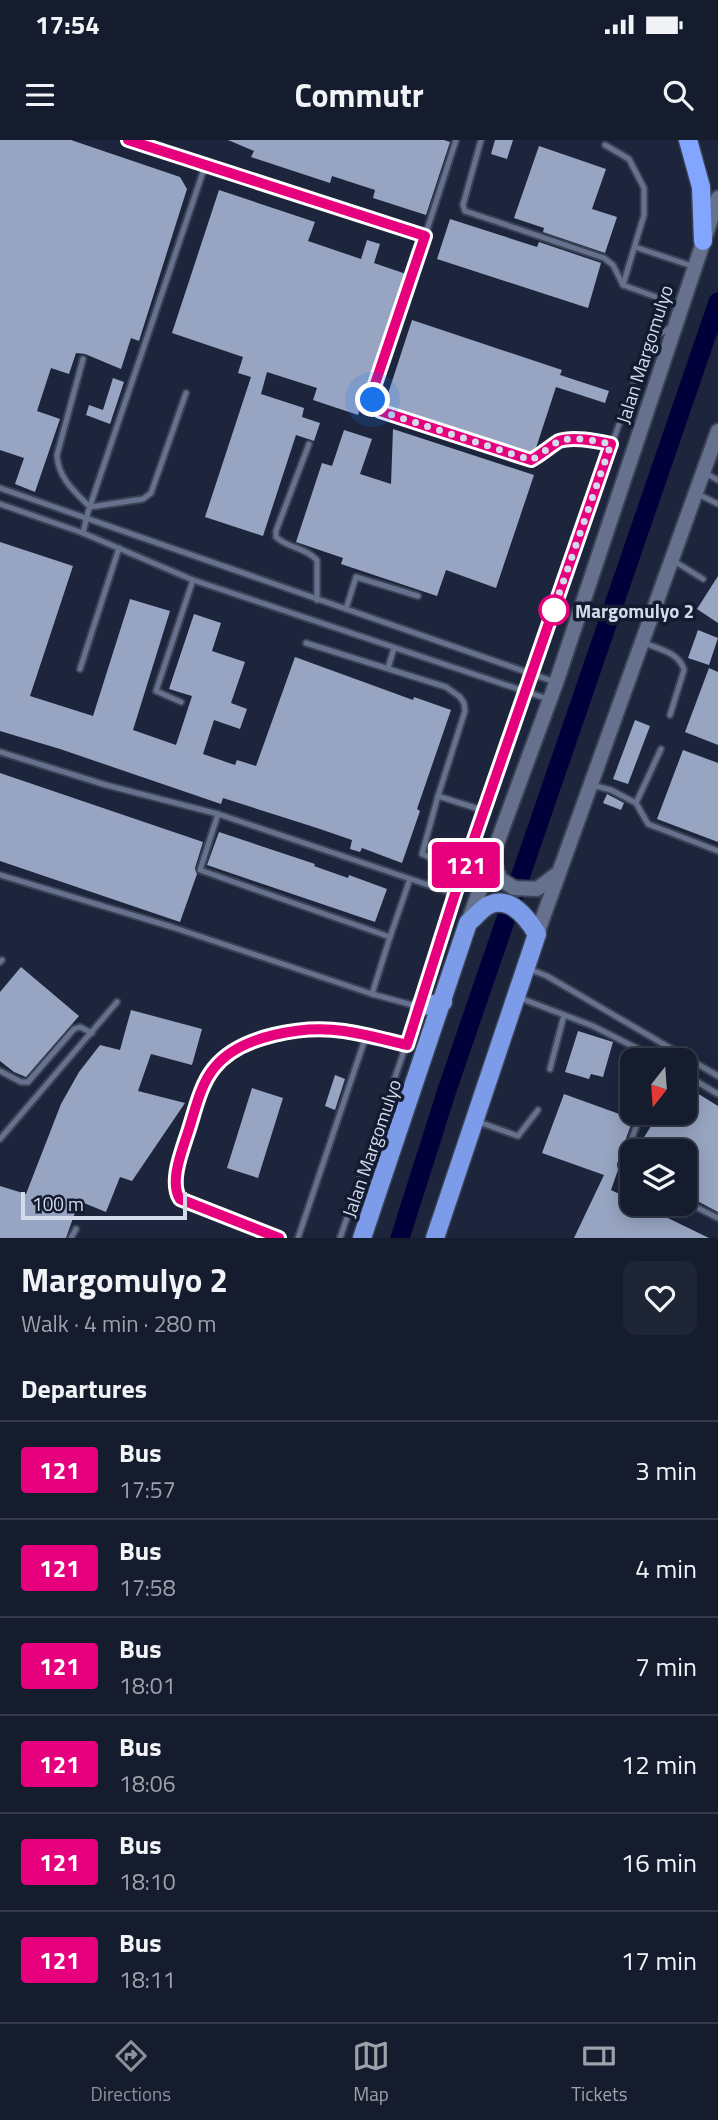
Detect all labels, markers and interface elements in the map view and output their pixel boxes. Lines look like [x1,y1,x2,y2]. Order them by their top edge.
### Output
text: 17:54 [35,5,100,44]
text: Commutr [294,71,424,119]
icon: menu [21,76,59,114]
icon: search [659,76,697,114]
street label: Jalan Margomulyo [608,281,680,427]
your location [355,382,390,417]
marker: Margomulyo 2 [539,595,569,625]
place label: Margomulyo 2 [575,596,694,625]
line badge: 121 [426,842,506,888]
text: 121 [446,847,486,883]
north arrow [620,1048,696,1125]
map controls [620,1048,697,1216]
street label: Jalan Margomulyo [334,1075,408,1221]
button: layers [620,1139,697,1216]
scale bar [21,1189,187,1221]
text: 100 m [32,1189,84,1218]
text: Margomulyo 2 [21,1255,228,1305]
button: heart [623,1261,697,1335]
text: Walk · 4 min · 280 m [21,1306,217,1341]
text: Departures [21,1369,147,1408]
text: Bus [119,1433,161,1472]
text: 3 min [635,1451,697,1490]
text: 121 [39,1452,80,1488]
text: 17:57 [119,1472,176,1507]
text: Bus [119,1531,161,1570]
text: 4 min [635,1549,697,1588]
text: 121 [39,1550,80,1586]
text: 17:58 [119,1570,176,1605]
text: Bus [119,1629,161,1668]
text: 7 min [635,1647,697,1686]
text: 121 [39,1648,80,1684]
text: 18:01 [119,1668,176,1703]
text: Bus [119,1727,161,1766]
text: 12 min [621,1745,697,1784]
text: 121 [39,1746,80,1782]
text: 18:06 [119,1766,176,1801]
text: Bus [119,1825,161,1864]
text: 16 min [621,1843,697,1882]
text: 121 [39,1844,80,1880]
text: 18:10 [119,1864,176,1899]
text: Bus [119,1923,161,1962]
text: 17 min [621,1941,697,1980]
text: 121 [39,1942,80,1978]
text: 18:11 [119,1962,176,1997]
tab: Directions [91,2037,171,2108]
tab: Map [352,2037,390,2108]
tab: Tickets [571,2037,627,2108]

